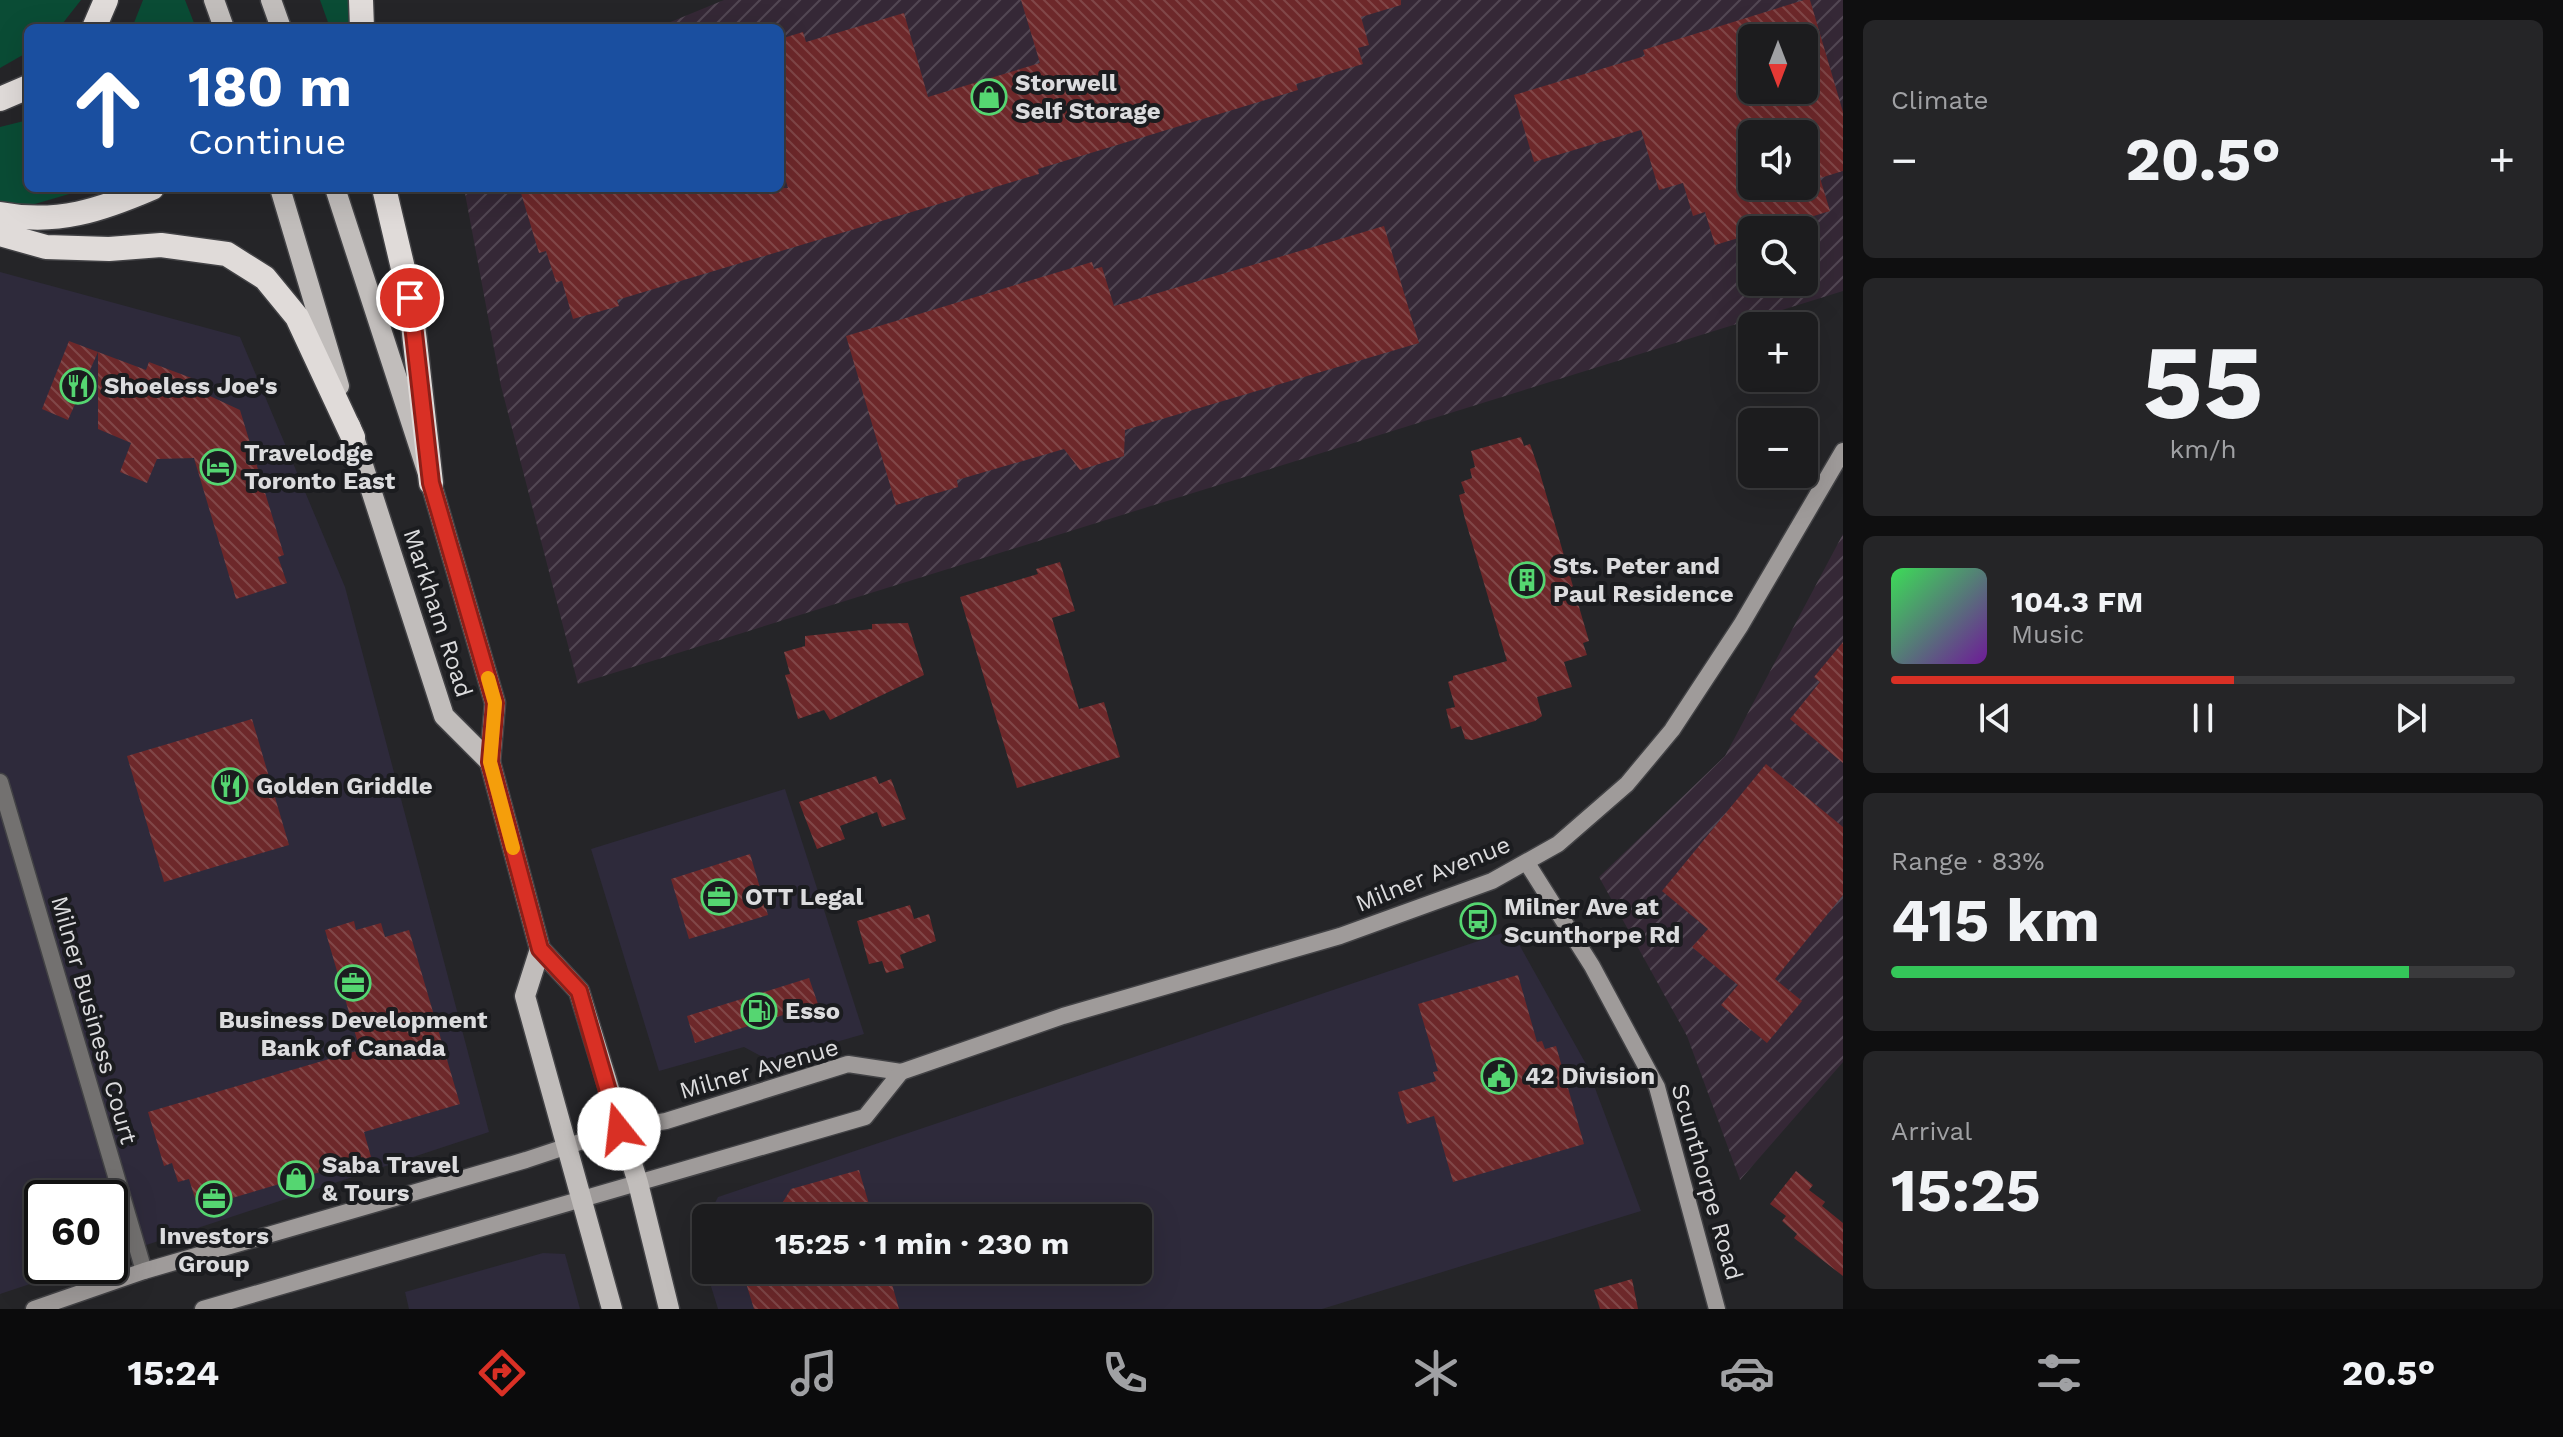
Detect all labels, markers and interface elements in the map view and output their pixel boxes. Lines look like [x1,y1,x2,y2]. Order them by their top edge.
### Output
north arrow [1738,24,1818,104]
map controls [1738,24,1818,488]
text: 180 m [188,54,352,120]
icon: ahead [56,56,160,160]
place label: Storwell Self Storage [1015,69,1161,125]
shop icon: Storwell Self Storage [970,78,1008,116]
text: Climate [1891,85,1989,115]
button: sound [1738,120,1818,200]
text: Continue [188,121,346,163]
text: 20.5° [2125,124,2281,195]
text: − [1891,134,1918,186]
text: + [2488,134,2515,186]
button: search [1738,216,1818,296]
pin [376,264,444,332]
icon: arrive [388,276,432,320]
button: + [1738,312,1818,392]
text: 55 [2142,321,2264,443]
restaurant icon: Shoeless Joe's [59,367,97,405]
place label: Shoeless Joe's [104,372,278,400]
button: − [1738,408,1818,488]
text: km/h [2170,434,2236,464]
place label: Travelodge Toronto East [244,439,396,495]
hotel icon: Travelodge Toronto East [199,448,237,486]
street label: Markham Road [398,525,478,701]
place label: Sts. Peter and Paul Residence [1553,552,1734,608]
building icon: Sts. Peter and Paul Residence [1508,561,1546,599]
text: 104.3 FM [2011,584,2143,619]
text: Music [2011,619,2084,649]
icon: previous [1973,696,2017,740]
icon: pause [2181,696,2225,740]
icon: next [2389,696,2433,740]
restaurant icon: Golden Griddle [211,767,249,805]
place label: Golden Griddle [256,772,433,800]
street label: Milner Avenue [1352,830,1514,918]
text: Range · 83% [1891,846,2044,876]
office icon: OTT Legal [700,878,738,916]
place label: OTT Legal [745,883,863,911]
text: 415 km [1891,885,2100,956]
street label: Milner Business Court [45,893,143,1147]
place label: Milner Ave at Scunthorpe Rd [1504,893,1680,949]
bus stop icon: Milner Ave at Scunthorpe Rd [1459,902,1497,940]
office icon: Business Development Bank of Canada [334,964,372,1002]
fuel station icon: Esso [740,992,778,1030]
place label: Esso [785,997,840,1025]
place label: Business Development Bank of Canada [218,1006,488,1062]
street label: Milner Avenue [676,1033,842,1105]
public building icon: 42 Division [1480,1057,1518,1095]
place label: 42 Division [1525,1062,1655,1090]
street label: Scunthorpe Road [1666,1081,1748,1283]
position arrow [577,1087,661,1171]
text: Arrival [1891,1116,1972,1146]
place label: Saba Travel & Tours [322,1151,459,1207]
text: 15:25 [1891,1155,2041,1226]
shop icon: Saba Travel & Tours [277,1160,315,1198]
speed limit sign: 60 [24,1180,128,1284]
office icon: Investors Group [195,1180,233,1218]
place label: Investors Group [159,1222,269,1278]
text: 15:25 · 1 min · 230 m [775,1226,1069,1261]
icon: directions [474,1345,530,1401]
icon: music [786,1345,842,1401]
icon: phone [1097,1345,1153,1401]
icon: climate [1408,1345,1464,1401]
icon: car [1719,1345,1775,1401]
icon: filters [2031,1345,2087,1401]
text: 15:24 [128,1352,219,1394]
text: 20.5° [2342,1352,2435,1394]

